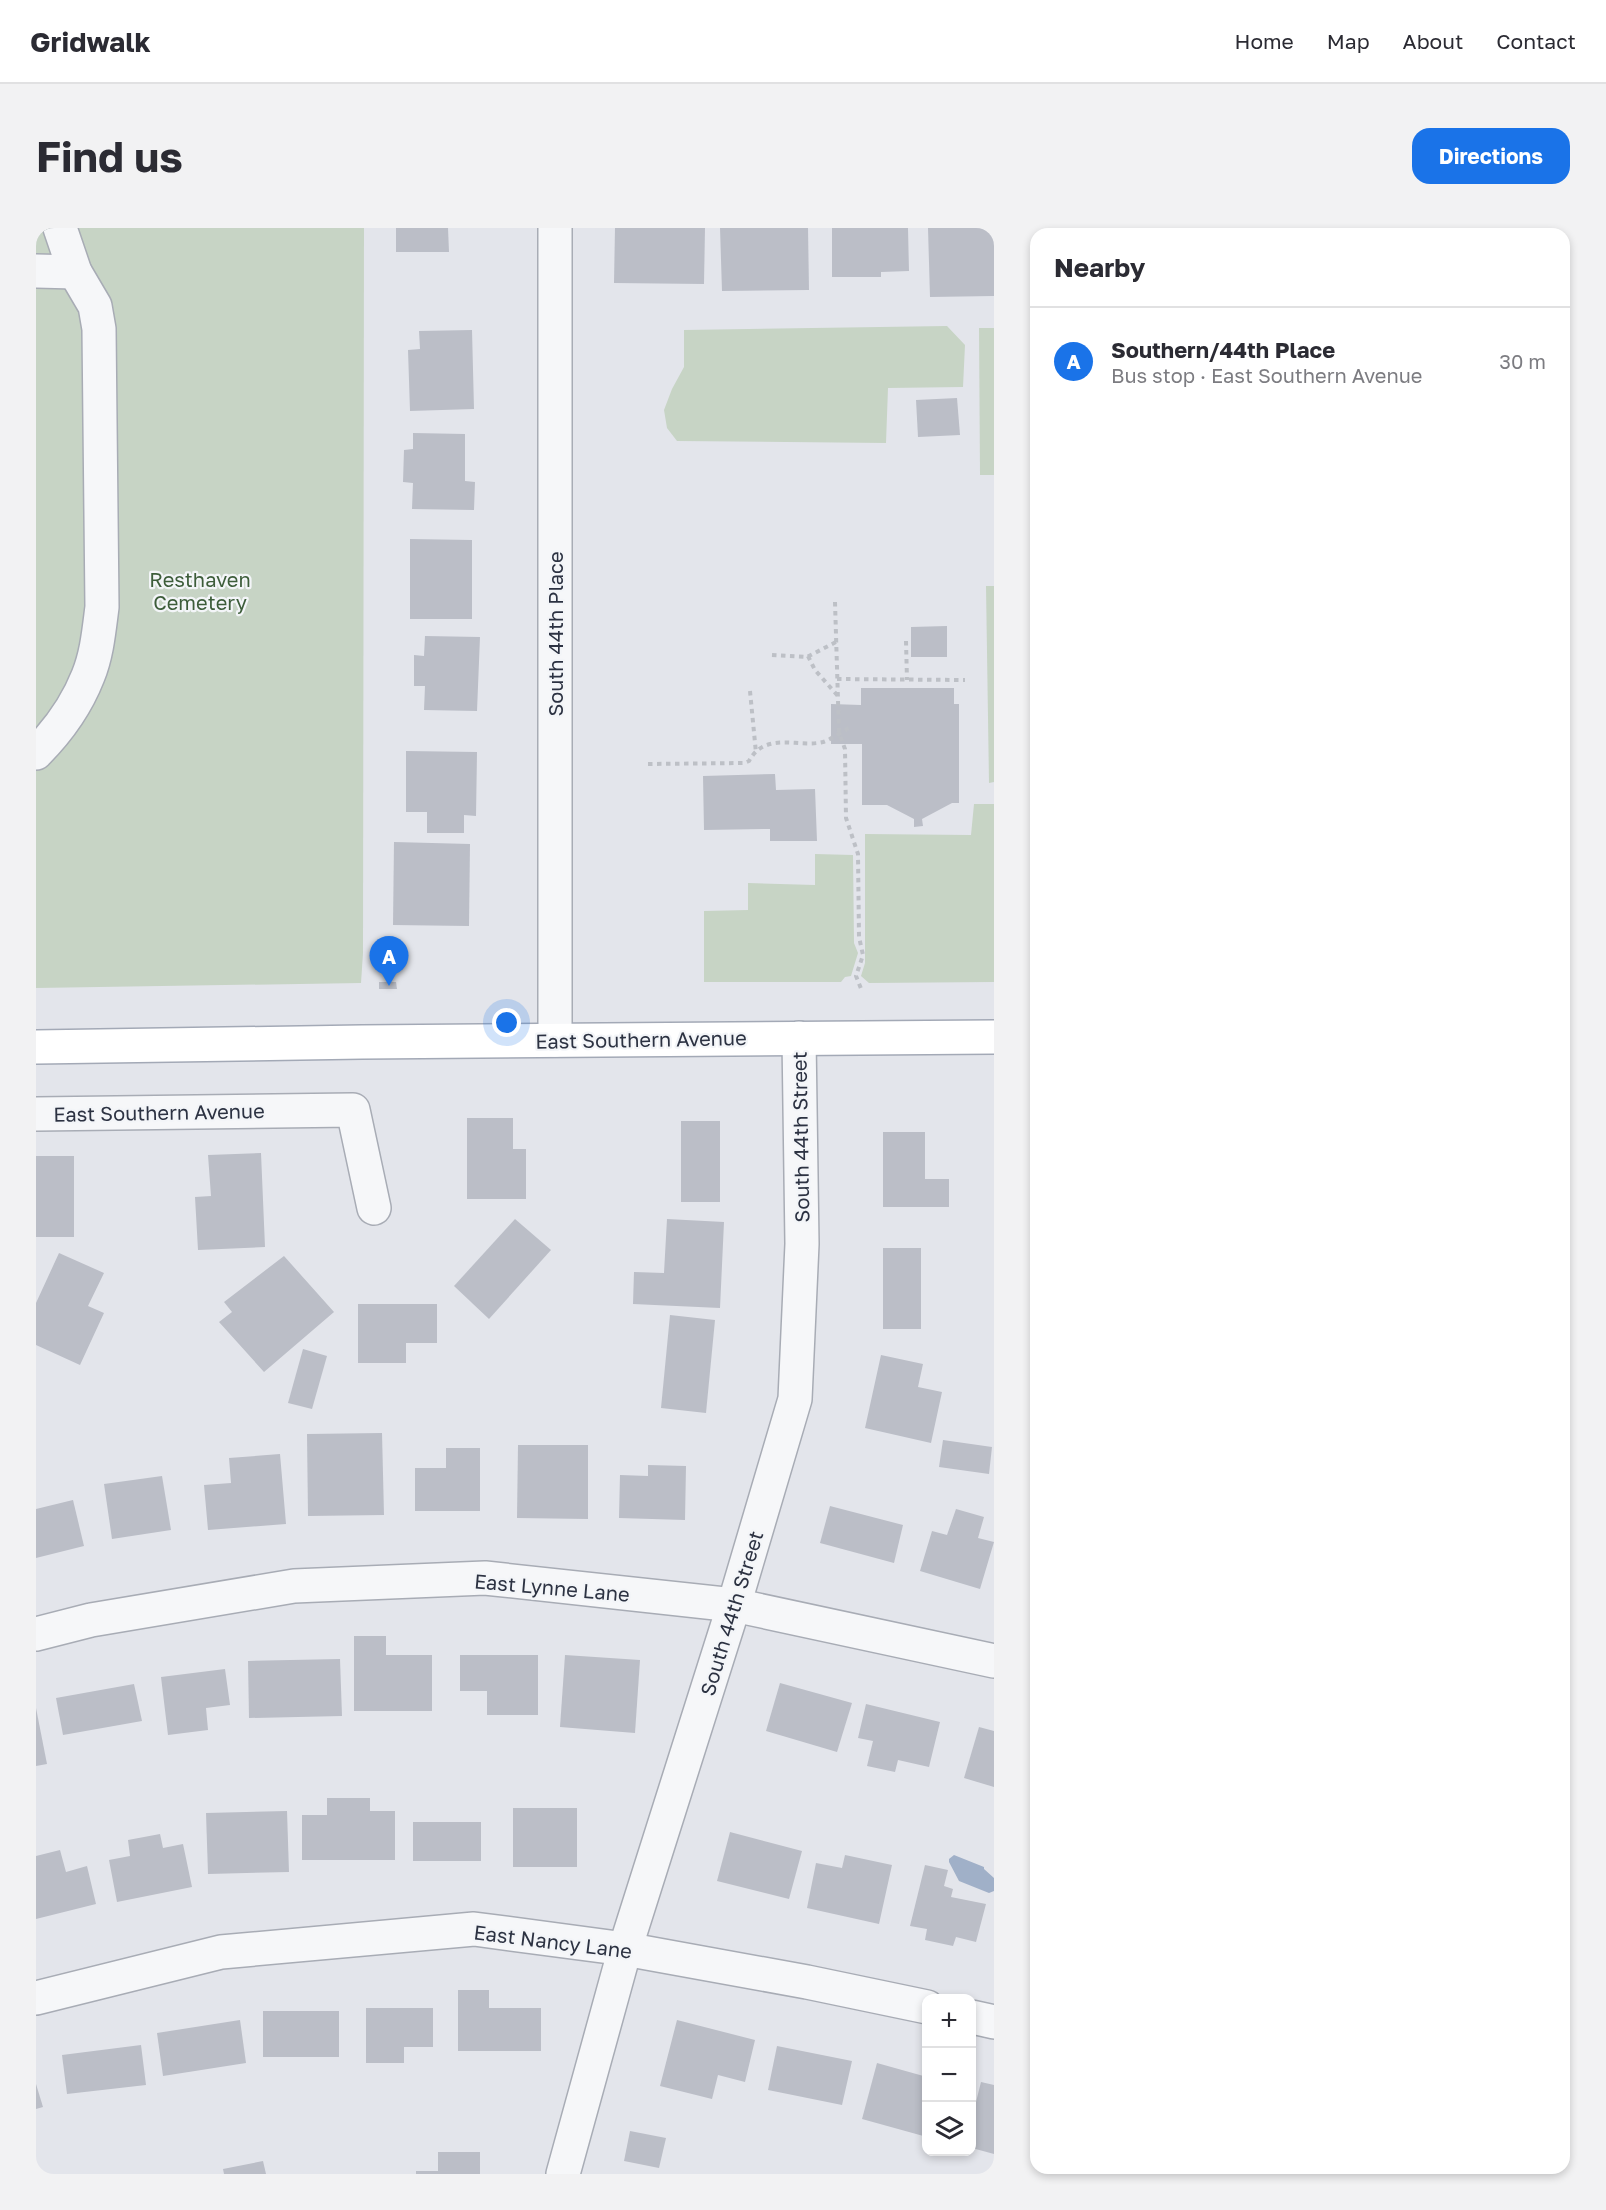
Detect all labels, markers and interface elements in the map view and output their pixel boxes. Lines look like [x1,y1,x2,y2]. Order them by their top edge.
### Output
text: Gridwalk [30,25,151,58]
text: Home [1234,28,1294,54]
text: Map [1327,28,1370,54]
text: About [1403,28,1463,54]
text: Contact [1496,28,1576,54]
button: Directions [1412,128,1570,184]
text: Find us [36,131,183,181]
text: Nearby [1054,252,1145,283]
text: Southern/44th Place [1111,336,1335,363]
text: A [1066,349,1081,373]
text: 30 m [1499,349,1546,373]
text: Bus stop · East Southern Avenue [1111,363,1422,387]
street label: South 44th Place [543,551,567,717]
park label: Resthaven Cemetery [149,567,251,614]
pin: A [370,936,408,986]
your location [492,1008,521,1037]
street label: East Southern Avenue [535,1025,747,1053]
street label: South 44th Street [787,1051,813,1223]
street label: East Southern Avenue [53,1098,265,1126]
street label: South 44th Street [695,1528,767,1698]
street label: East Lynne Lane [473,1568,631,1606]
street label: East Nancy Lane [473,1919,633,1963]
map controls [922,1994,976,2156]
button: + [922,1994,976,2048]
button: − [922,2048,976,2102]
button: layers [922,2102,976,2156]

